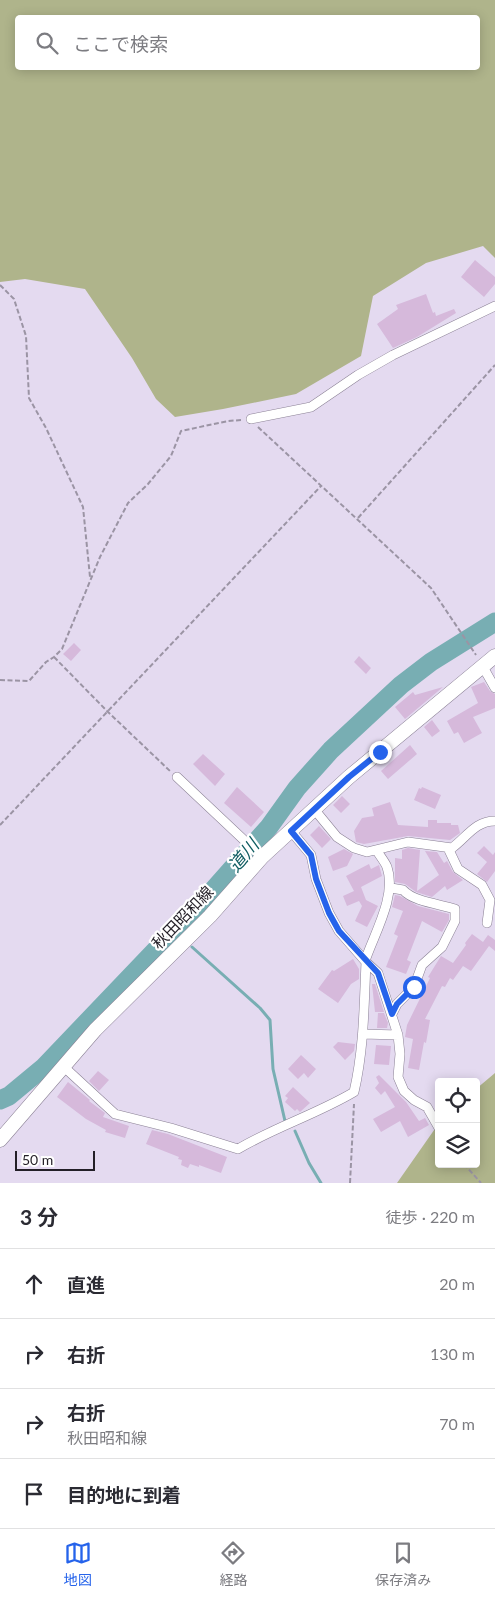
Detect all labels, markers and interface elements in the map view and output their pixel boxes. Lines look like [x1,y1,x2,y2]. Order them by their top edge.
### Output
search box [15,15,480,70]
icon: search [33,29,61,57]
text: ここで検索 [73,32,168,55]
route end [369,741,392,764]
water label: 道川 [223,833,264,876]
street label: 秋田昭和線 [147,882,217,952]
route start [403,976,426,999]
map controls [435,1078,480,1168]
button: locate [435,1078,480,1123]
button: layers [435,1123,480,1168]
scale bar [15,1148,95,1171]
text: 50 m [22,1151,53,1168]
text: 3 分 [20,1204,58,1229]
text: 徒歩 · 220 m [386,1207,475,1226]
icon: ahead [20,1270,48,1298]
text: 直進 [67,1273,105,1296]
text: 20 m [439,1274,475,1293]
icon: right [20,1340,48,1368]
text: 右折 [67,1343,105,1366]
text: 130 m [430,1344,475,1363]
text: 右折 [67,1401,105,1424]
icon: right [20,1410,48,1438]
text: 70 m [439,1414,475,1433]
text: 秋田昭和線 [67,1428,147,1447]
icon: arrive [20,1480,48,1508]
text: 目的地に到着 [67,1483,181,1506]
tab: 地図 [64,1539,92,1589]
tab: 経路 [219,1539,247,1589]
tab: 保存済み [375,1539,431,1589]

